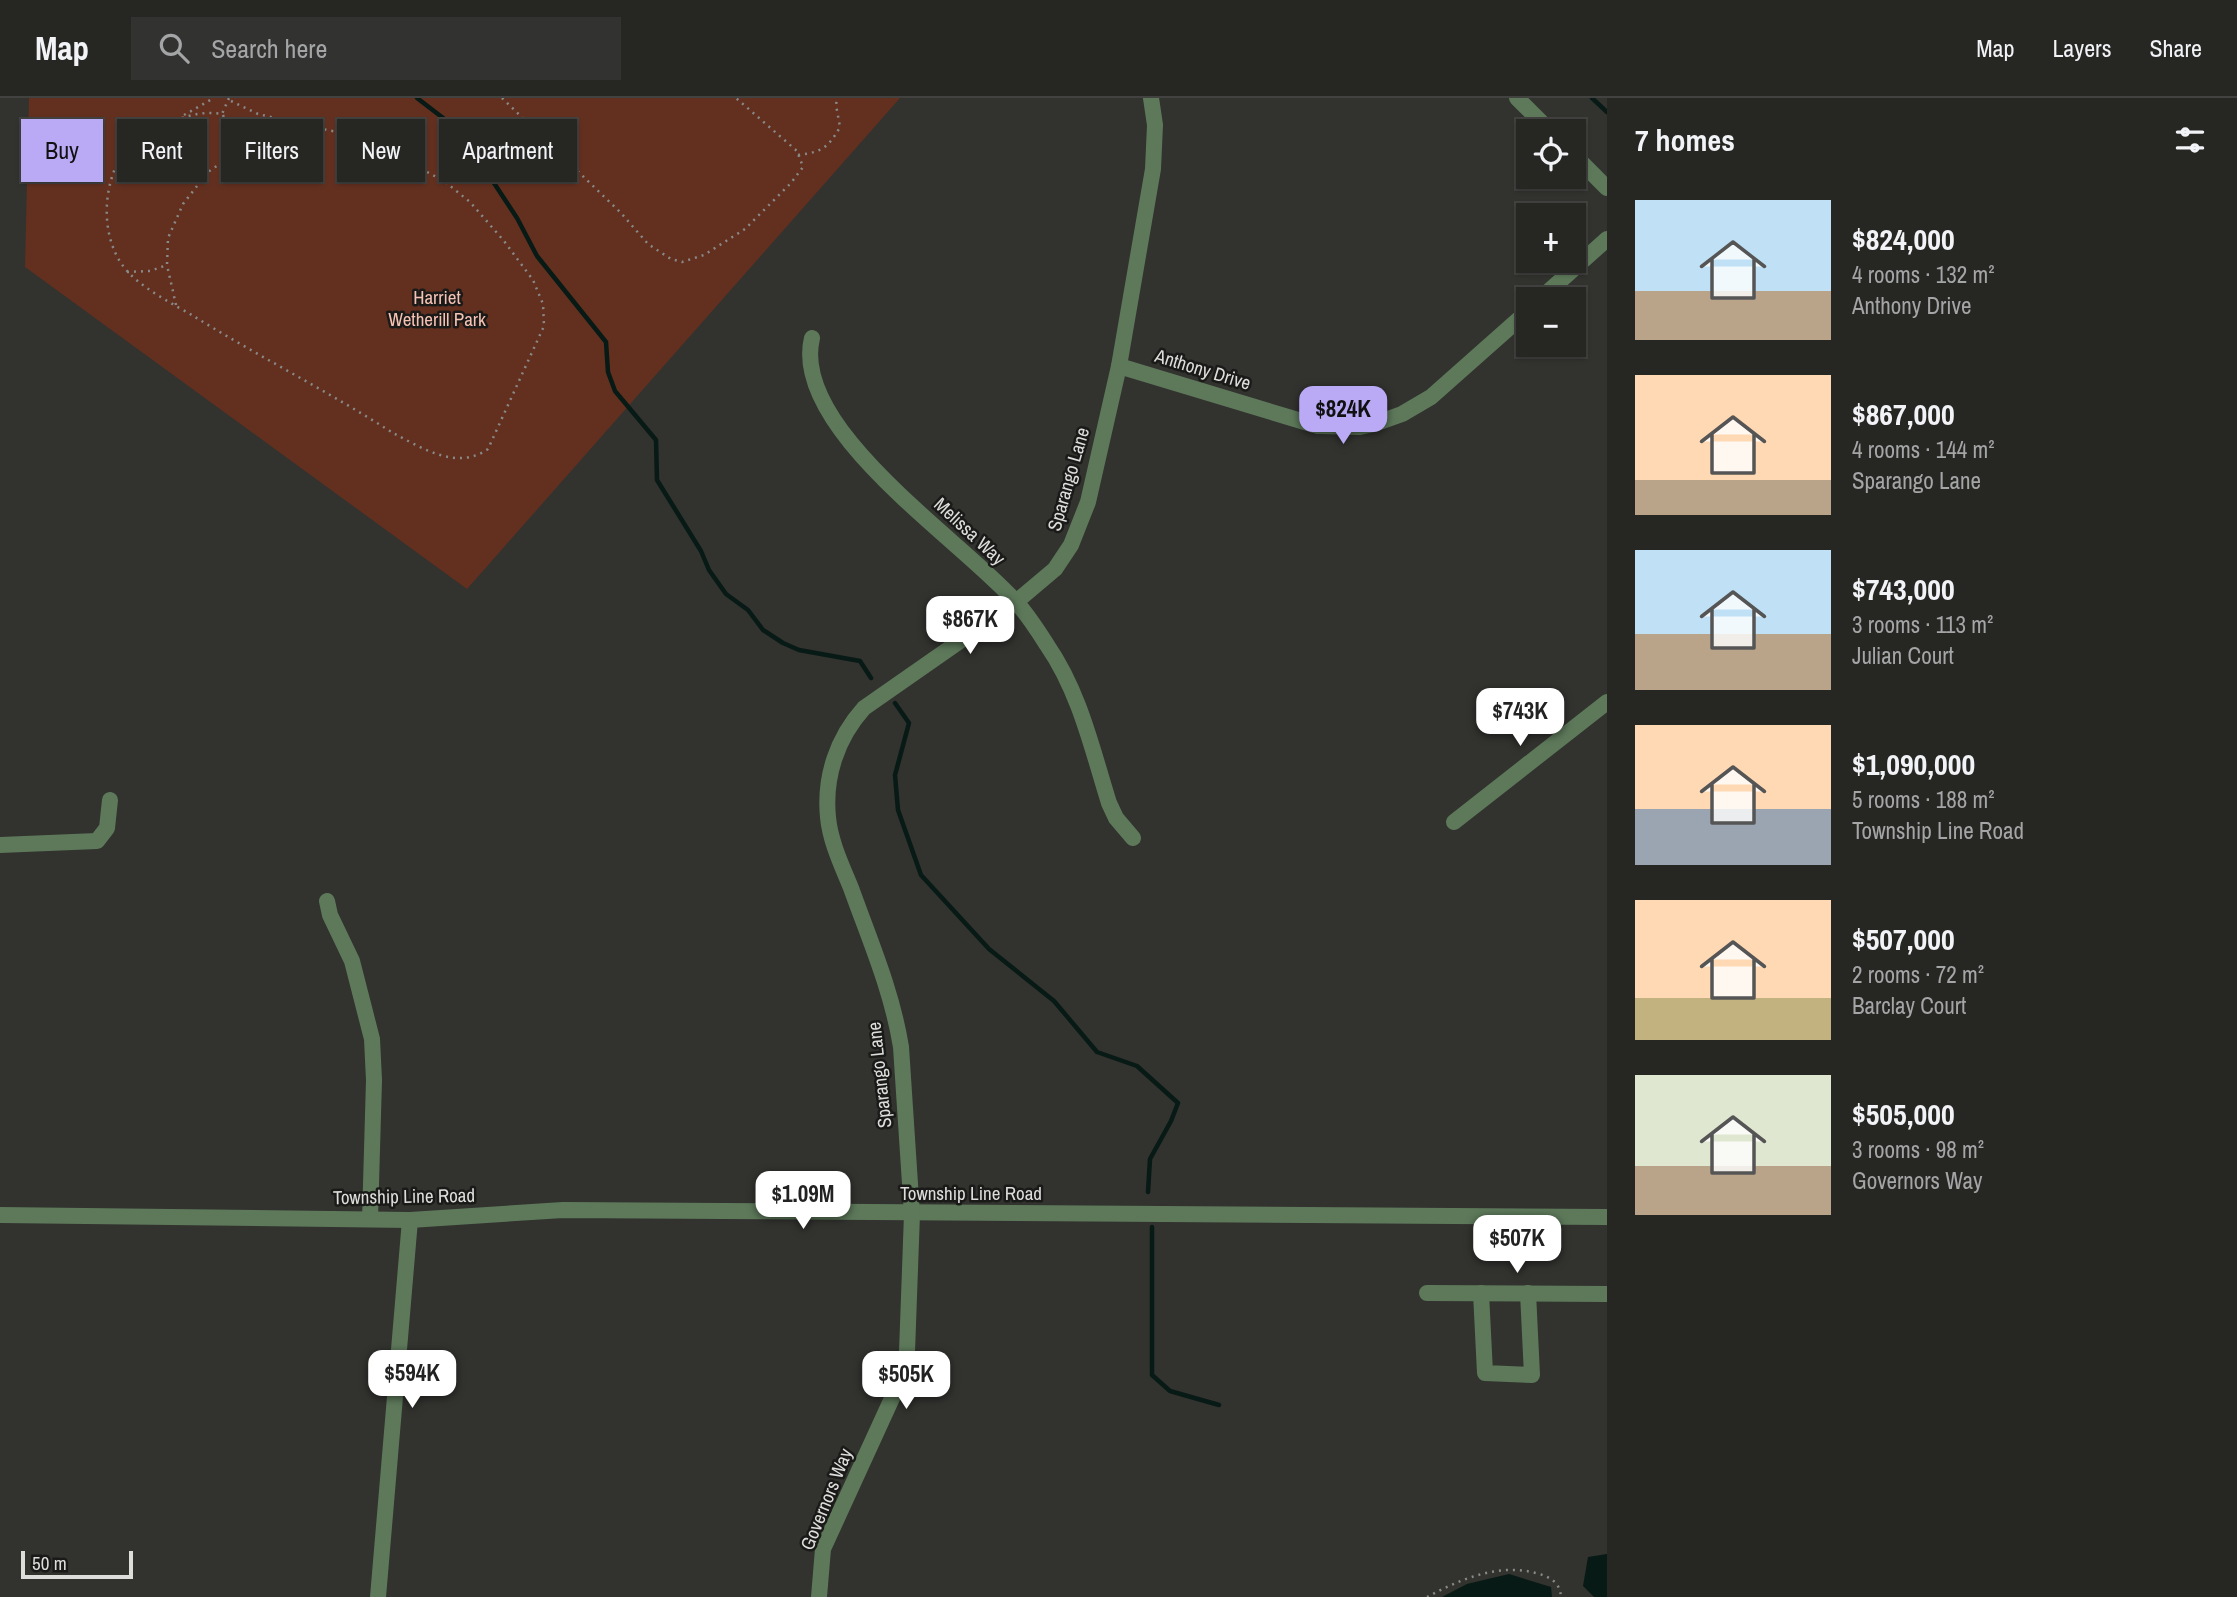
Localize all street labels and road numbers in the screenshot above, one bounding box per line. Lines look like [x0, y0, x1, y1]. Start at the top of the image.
street label: Anthony Drive [1151, 342, 1254, 396]
street label: Sparango Lane [1041, 424, 1095, 534]
street label: Melissa Way [929, 491, 1011, 571]
street label: Sparango Lane [861, 1021, 897, 1129]
street label: Township Line Road [900, 1180, 1042, 1206]
street label: Township Line Road [333, 1182, 475, 1210]
street label: Governors Way [794, 1444, 858, 1554]

